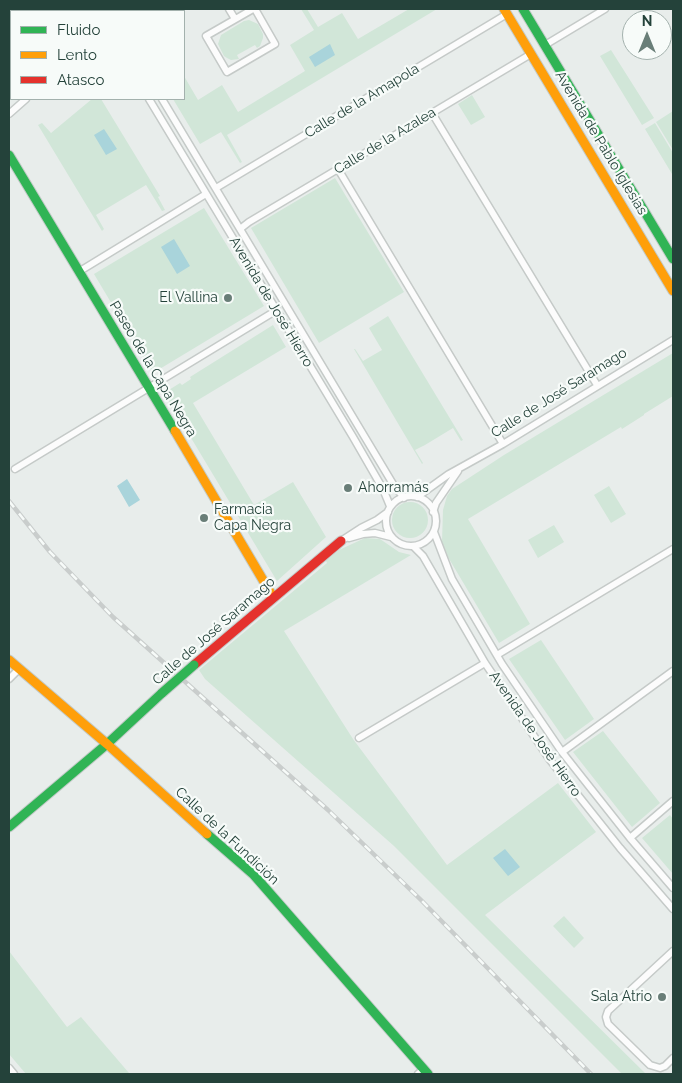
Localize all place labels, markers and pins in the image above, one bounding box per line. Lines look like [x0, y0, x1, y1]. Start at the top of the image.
place label: El Vallina [159, 290, 218, 306]
marker: El Vallina [222, 292, 234, 304]
place label: Ahorramás [358, 480, 429, 496]
marker: Ahorramás [342, 482, 354, 494]
place label: Farmacia Capa Negra [214, 502, 291, 534]
marker: Farmacia Capa Negra [198, 512, 210, 524]
place label: Sala Atrio [591, 989, 652, 1005]
marker: Sala Atrio [656, 991, 668, 1003]

